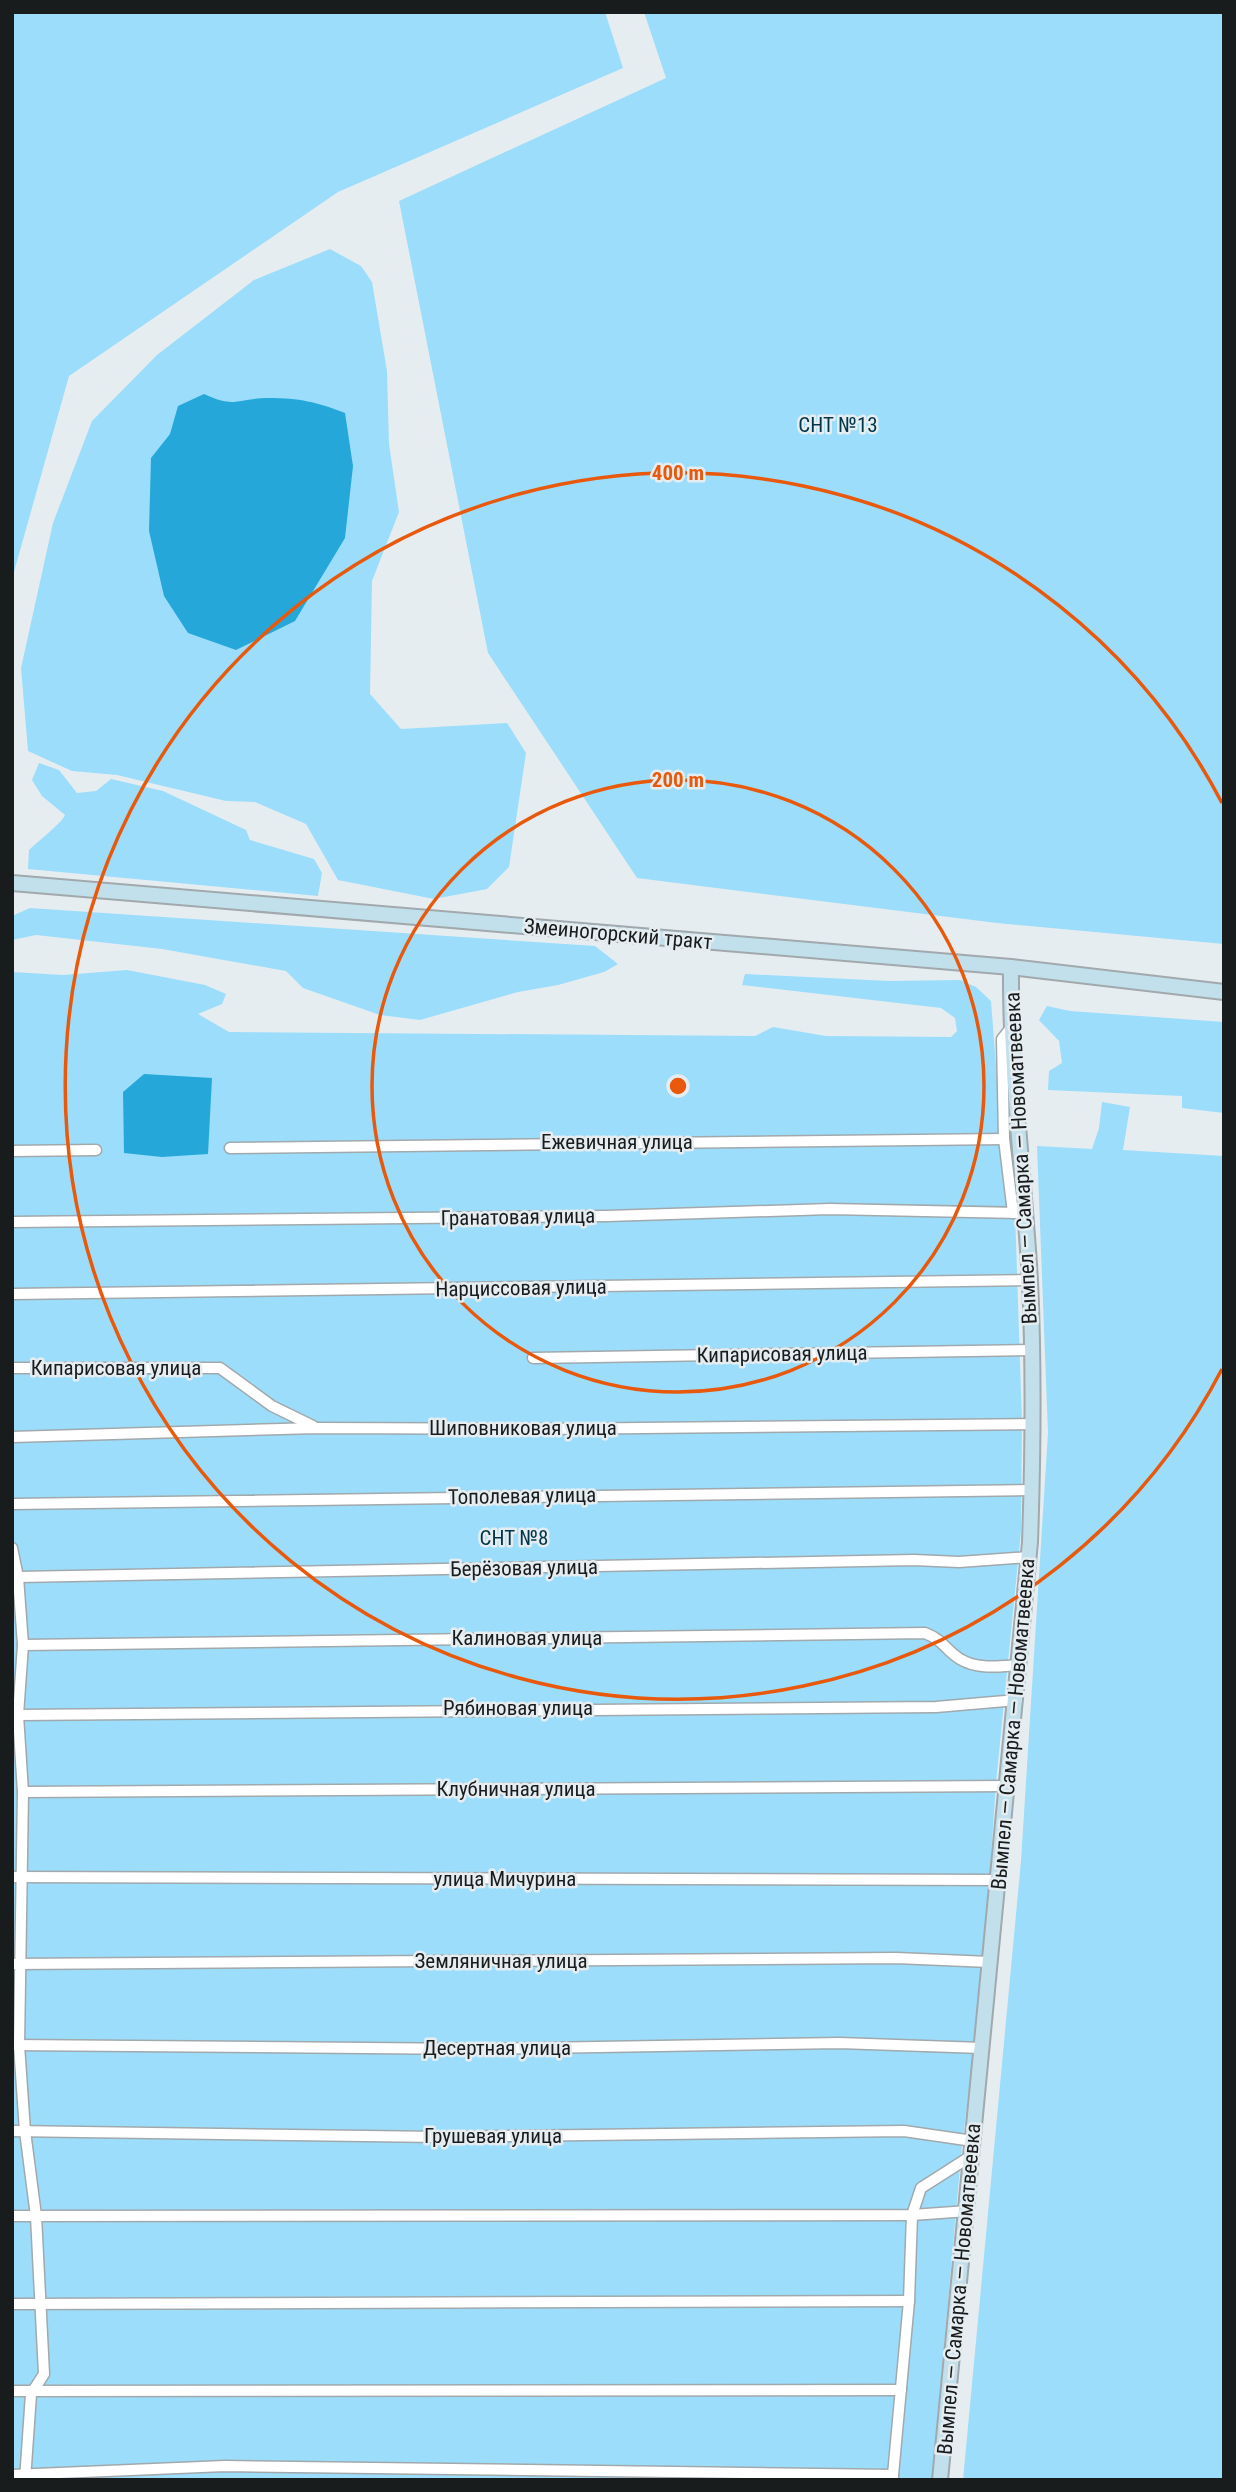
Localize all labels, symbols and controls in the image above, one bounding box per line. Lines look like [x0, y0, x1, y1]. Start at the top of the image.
park label: СНТ №13 [798, 413, 878, 437]
text: 400 m [652, 461, 704, 485]
text: 200 m [652, 768, 704, 792]
street label: Змеиногорский тракт [523, 914, 713, 954]
street label: Вымпел — Самарка — Новоматвеевка [1000, 991, 1042, 1325]
centre of rings [666, 1074, 690, 1098]
street label: Ежевичная улица [541, 1130, 693, 1154]
street label: Гранатовая улица [441, 1204, 595, 1230]
street label: Нарциссовая улица [435, 1275, 607, 1301]
street label: Кипарисовая улица [696, 1341, 868, 1367]
street label: Кипарисовая улица [31, 1356, 201, 1380]
street label: Шиповниковая улица [429, 1416, 617, 1440]
street label: Тополевая улица [448, 1483, 596, 1509]
park label: СНТ №8 [480, 1526, 548, 1550]
street label: Берёзовая улица [450, 1555, 598, 1581]
street label: Вымпел — Самарка — Новоматвеевка [987, 1557, 1039, 1891]
street label: Калиновая улица [452, 1626, 602, 1650]
street label: Рябиновая улица [443, 1696, 593, 1720]
street label: Клубничная улица [436, 1777, 596, 1801]
street label: улица Мичурина [434, 1867, 576, 1891]
street label: Земляничная улица [414, 1949, 588, 1973]
street label: Десертная улица [423, 2036, 571, 2060]
street label: Вымпел — Самарка — Новоматвеевка [933, 2122, 985, 2456]
street label: Грушевая улица [424, 2124, 562, 2148]

